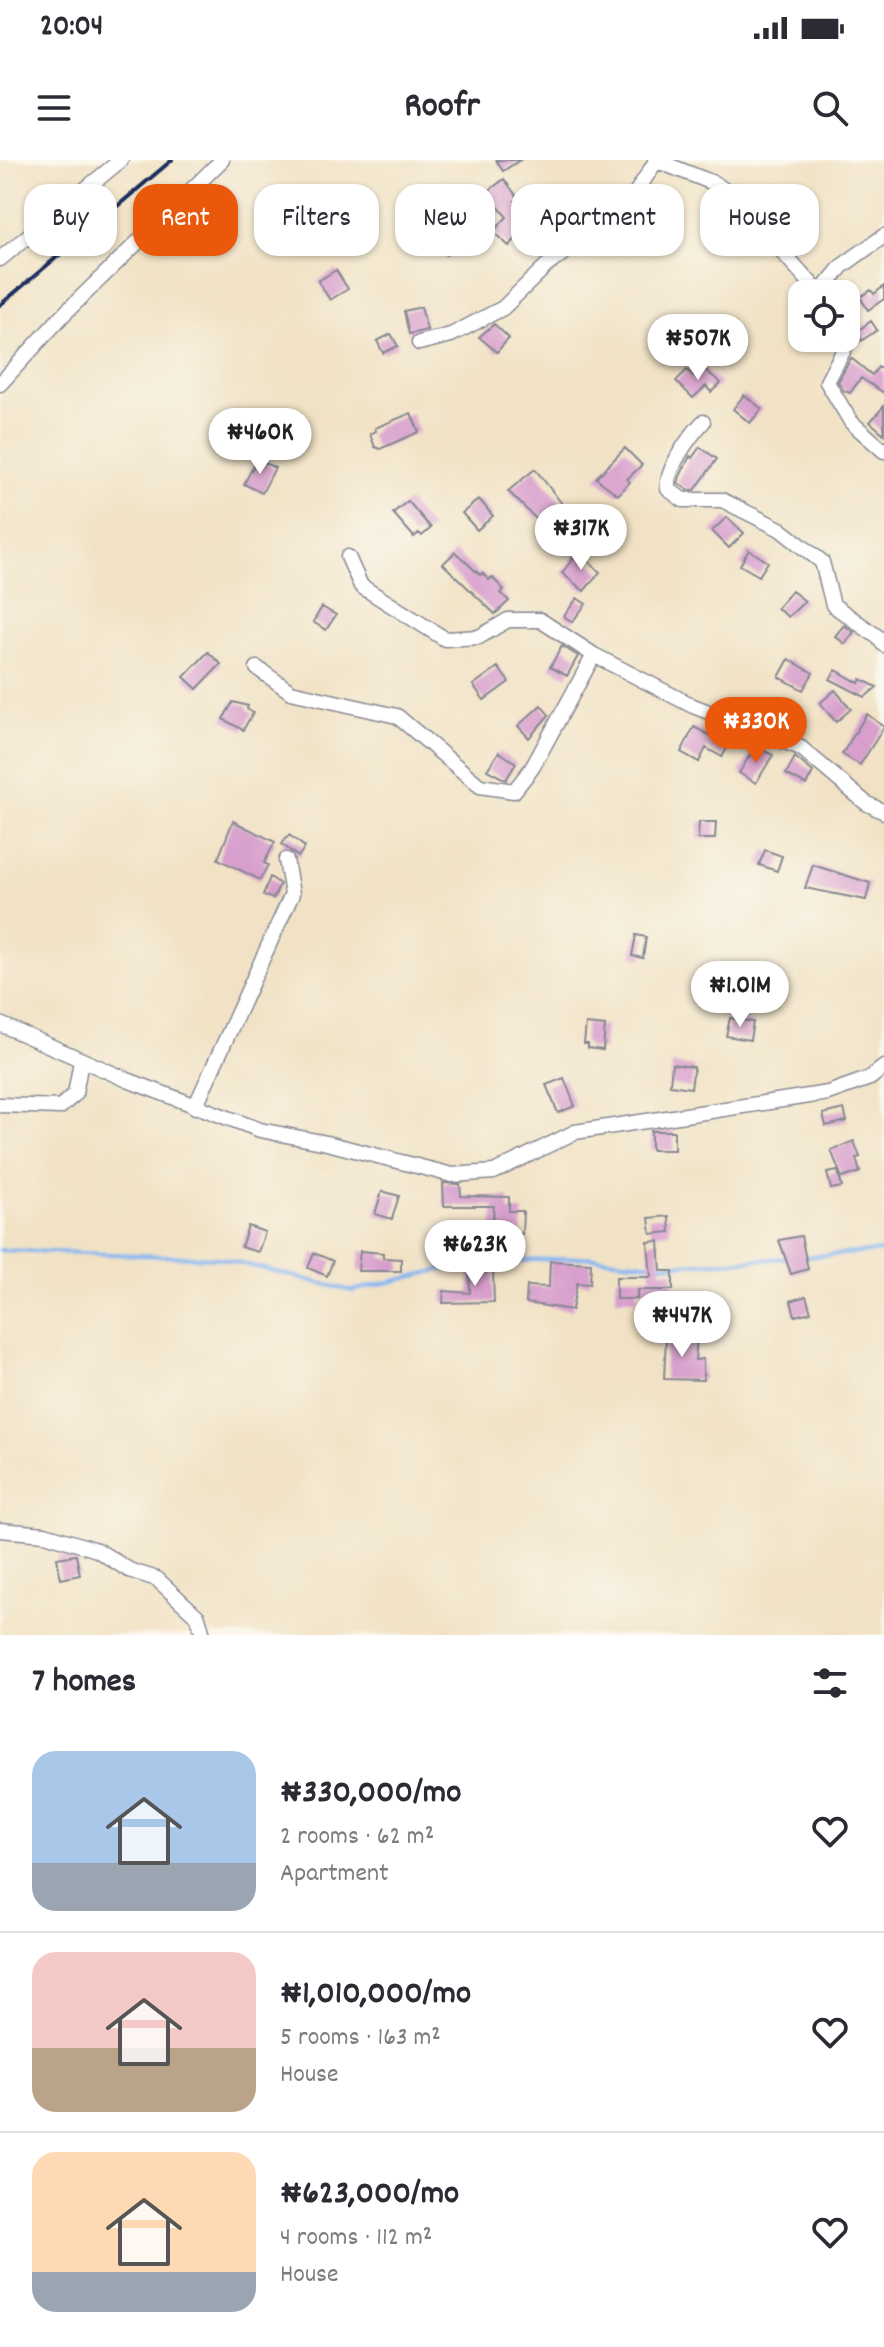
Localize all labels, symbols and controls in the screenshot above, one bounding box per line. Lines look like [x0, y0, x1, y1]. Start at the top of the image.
text: 20:04 [40, 7, 103, 50]
text: Roofr [404, 82, 480, 134]
icon: menu [32, 86, 76, 130]
icon: search [808, 86, 852, 130]
chip: Buy [24, 184, 117, 256]
chip: Rent [133, 184, 238, 256]
chip: Filters [254, 184, 379, 256]
chip: New [395, 184, 495, 256]
chip: Apartment [511, 184, 684, 256]
chip: House [700, 184, 819, 256]
map controls [788, 280, 860, 352]
button: locate [788, 280, 860, 352]
pin: ₦507K [642, 314, 754, 382]
text: ₦507K [665, 321, 731, 358]
pin: ₦460K [204, 408, 316, 476]
text: ₦460K [227, 415, 293, 452]
pin: ₦317K [525, 504, 637, 572]
text: ₦317K [553, 511, 609, 548]
pin: ₦330K [700, 697, 812, 765]
text: ₦330K [723, 704, 789, 741]
pin: ₦1.01M [675, 961, 805, 1029]
text: ₦1.01M [709, 968, 771, 1005]
pin: ₦623K [419, 1220, 531, 1288]
text: ₦623K [443, 1227, 507, 1264]
pin: ₦447K [626, 1291, 738, 1359]
text: ₦447K [652, 1298, 712, 1335]
text: 7 homes [32, 1659, 136, 1708]
icon: filters [808, 1661, 852, 1705]
text: ₦330,000/mo [280, 1770, 461, 1819]
icon: home [96, 1783, 192, 1879]
icon: heart [808, 1809, 852, 1853]
text: 2 rooms · 62 m² [280, 1819, 434, 1856]
text: Apartment [280, 1856, 389, 1893]
text: ₦1,010,000/mo [280, 1971, 471, 2020]
icon: home [96, 1984, 192, 2080]
icon: heart [808, 2010, 852, 2054]
text: 5 rooms · 163 m² [280, 2020, 441, 2057]
text: House [280, 2057, 338, 2094]
text: ₦623,000/mo [280, 2171, 459, 2220]
icon: home [96, 2184, 192, 2280]
icon: heart [808, 2210, 852, 2254]
text: 4 rooms · 112 m² [280, 2220, 432, 2257]
text: House [280, 2257, 338, 2294]

